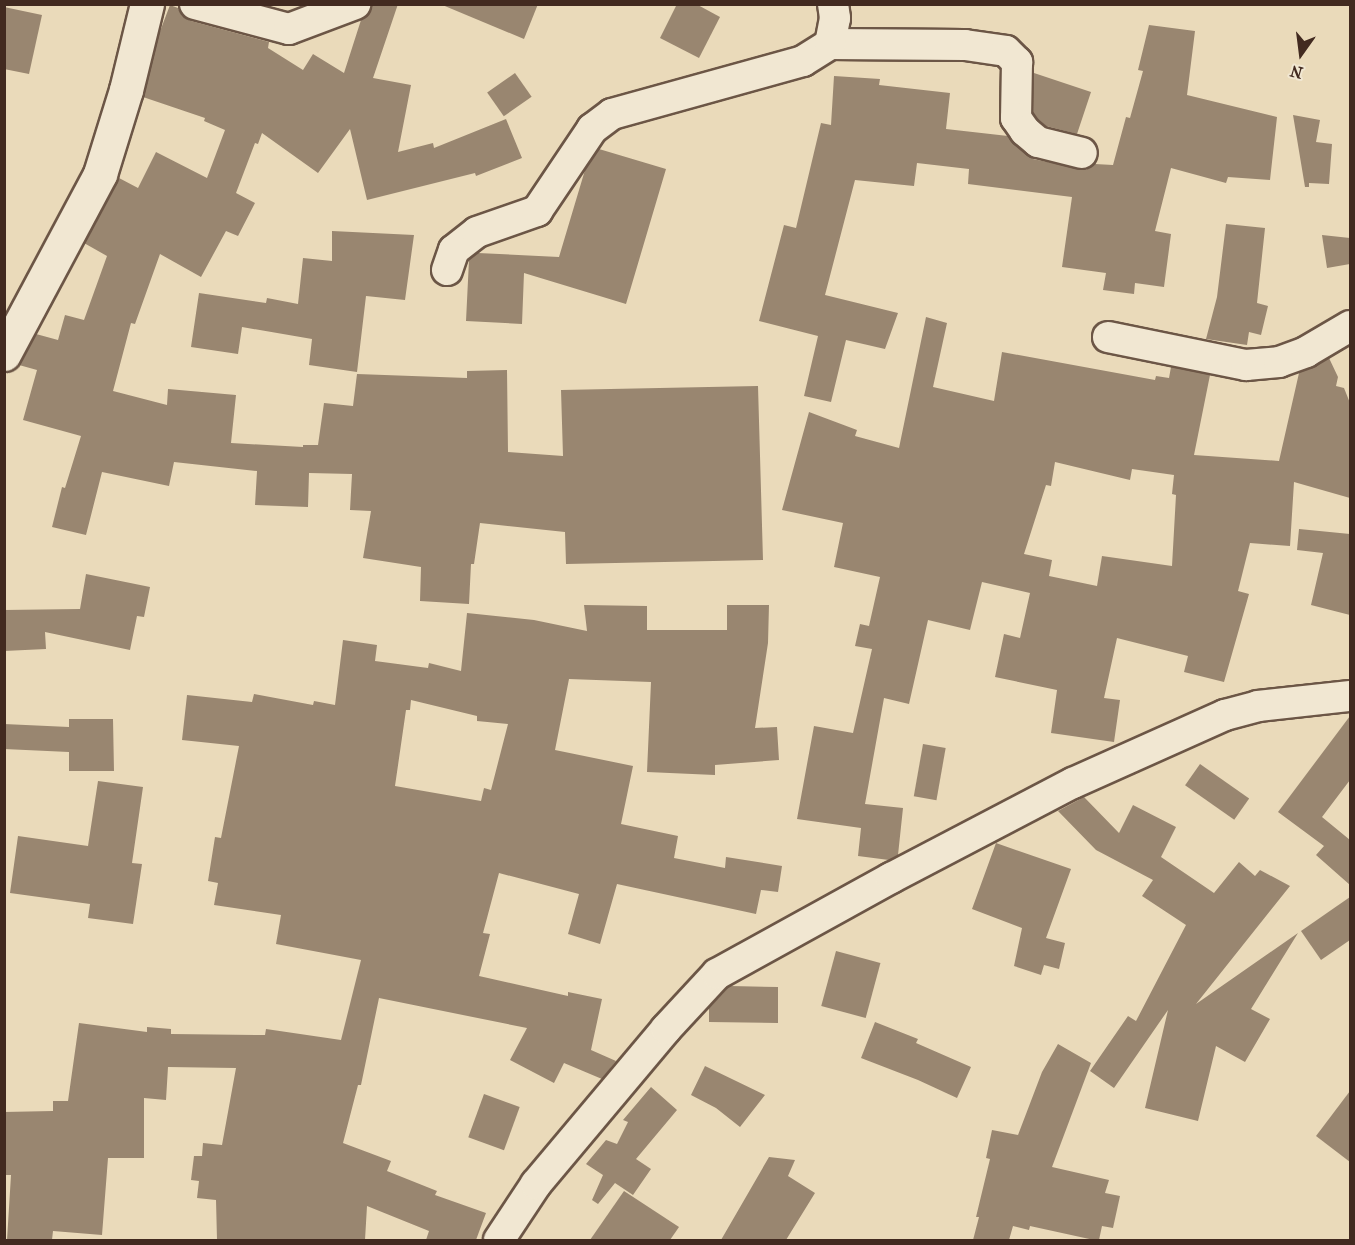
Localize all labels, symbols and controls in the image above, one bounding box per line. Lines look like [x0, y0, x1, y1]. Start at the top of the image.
north arrow [1271, 24, 1331, 84]
text: N [1288, 61, 1305, 83]

